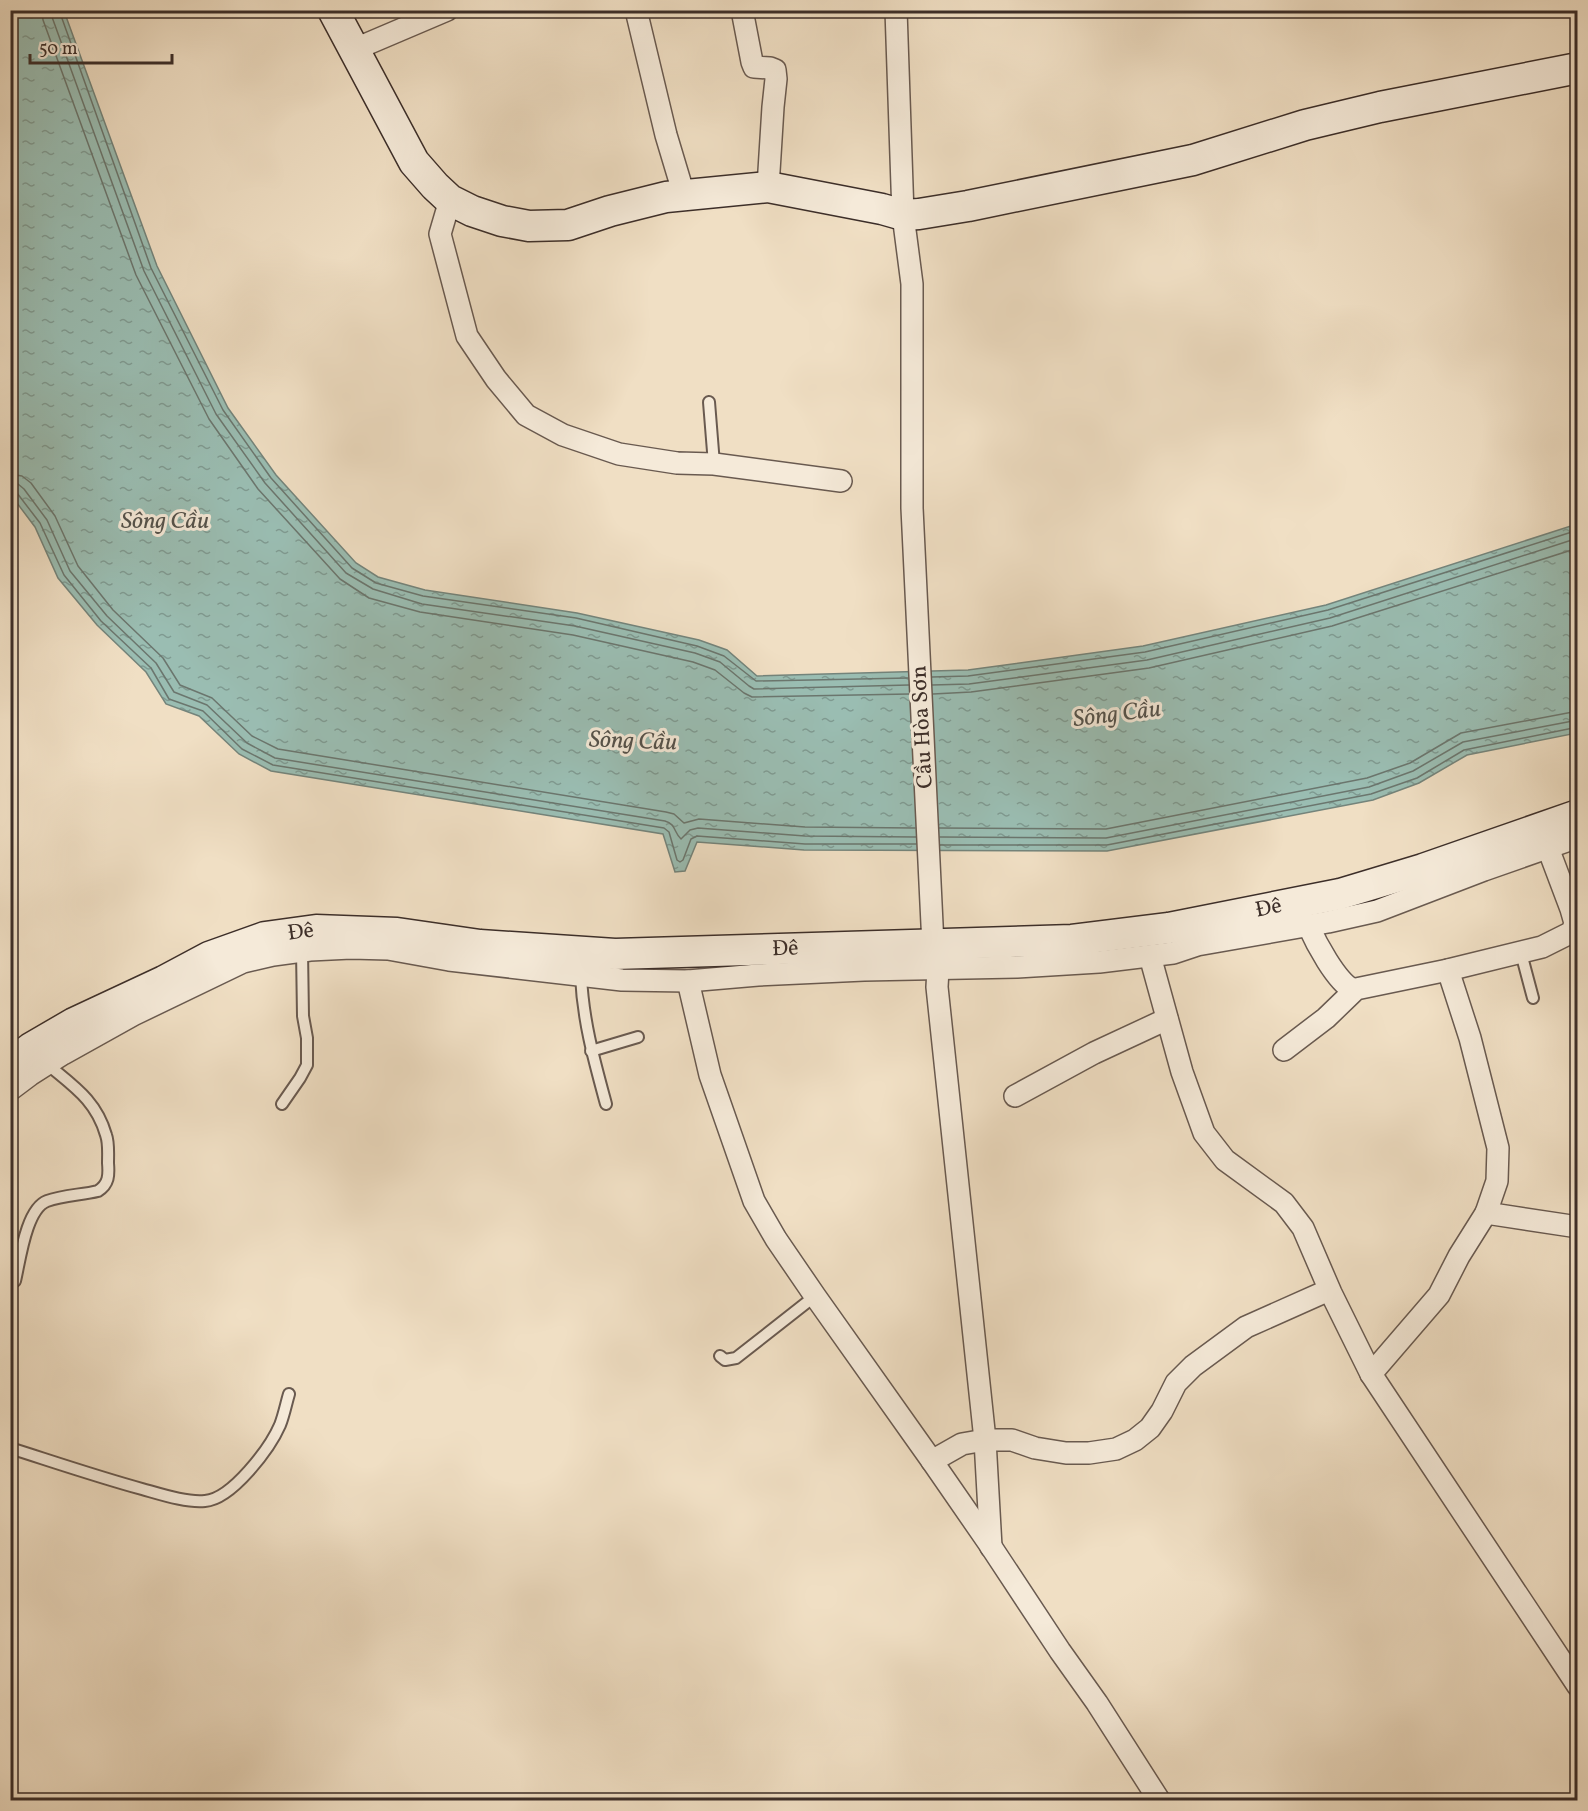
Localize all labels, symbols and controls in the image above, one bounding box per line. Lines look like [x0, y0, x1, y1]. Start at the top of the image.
scale bar [30, 27, 172, 65]
text: 50 m [39, 37, 78, 62]
water label: Sông Cầu [121, 505, 209, 539]
street label: Cầu Hòa Sơn [904, 665, 942, 789]
water label: Sông Cầu [1071, 693, 1163, 737]
water label: Sông Cầu [588, 723, 678, 761]
street label: Đê [1252, 890, 1284, 926]
street label: Đê [286, 915, 316, 949]
street label: Đê [772, 933, 799, 965]

